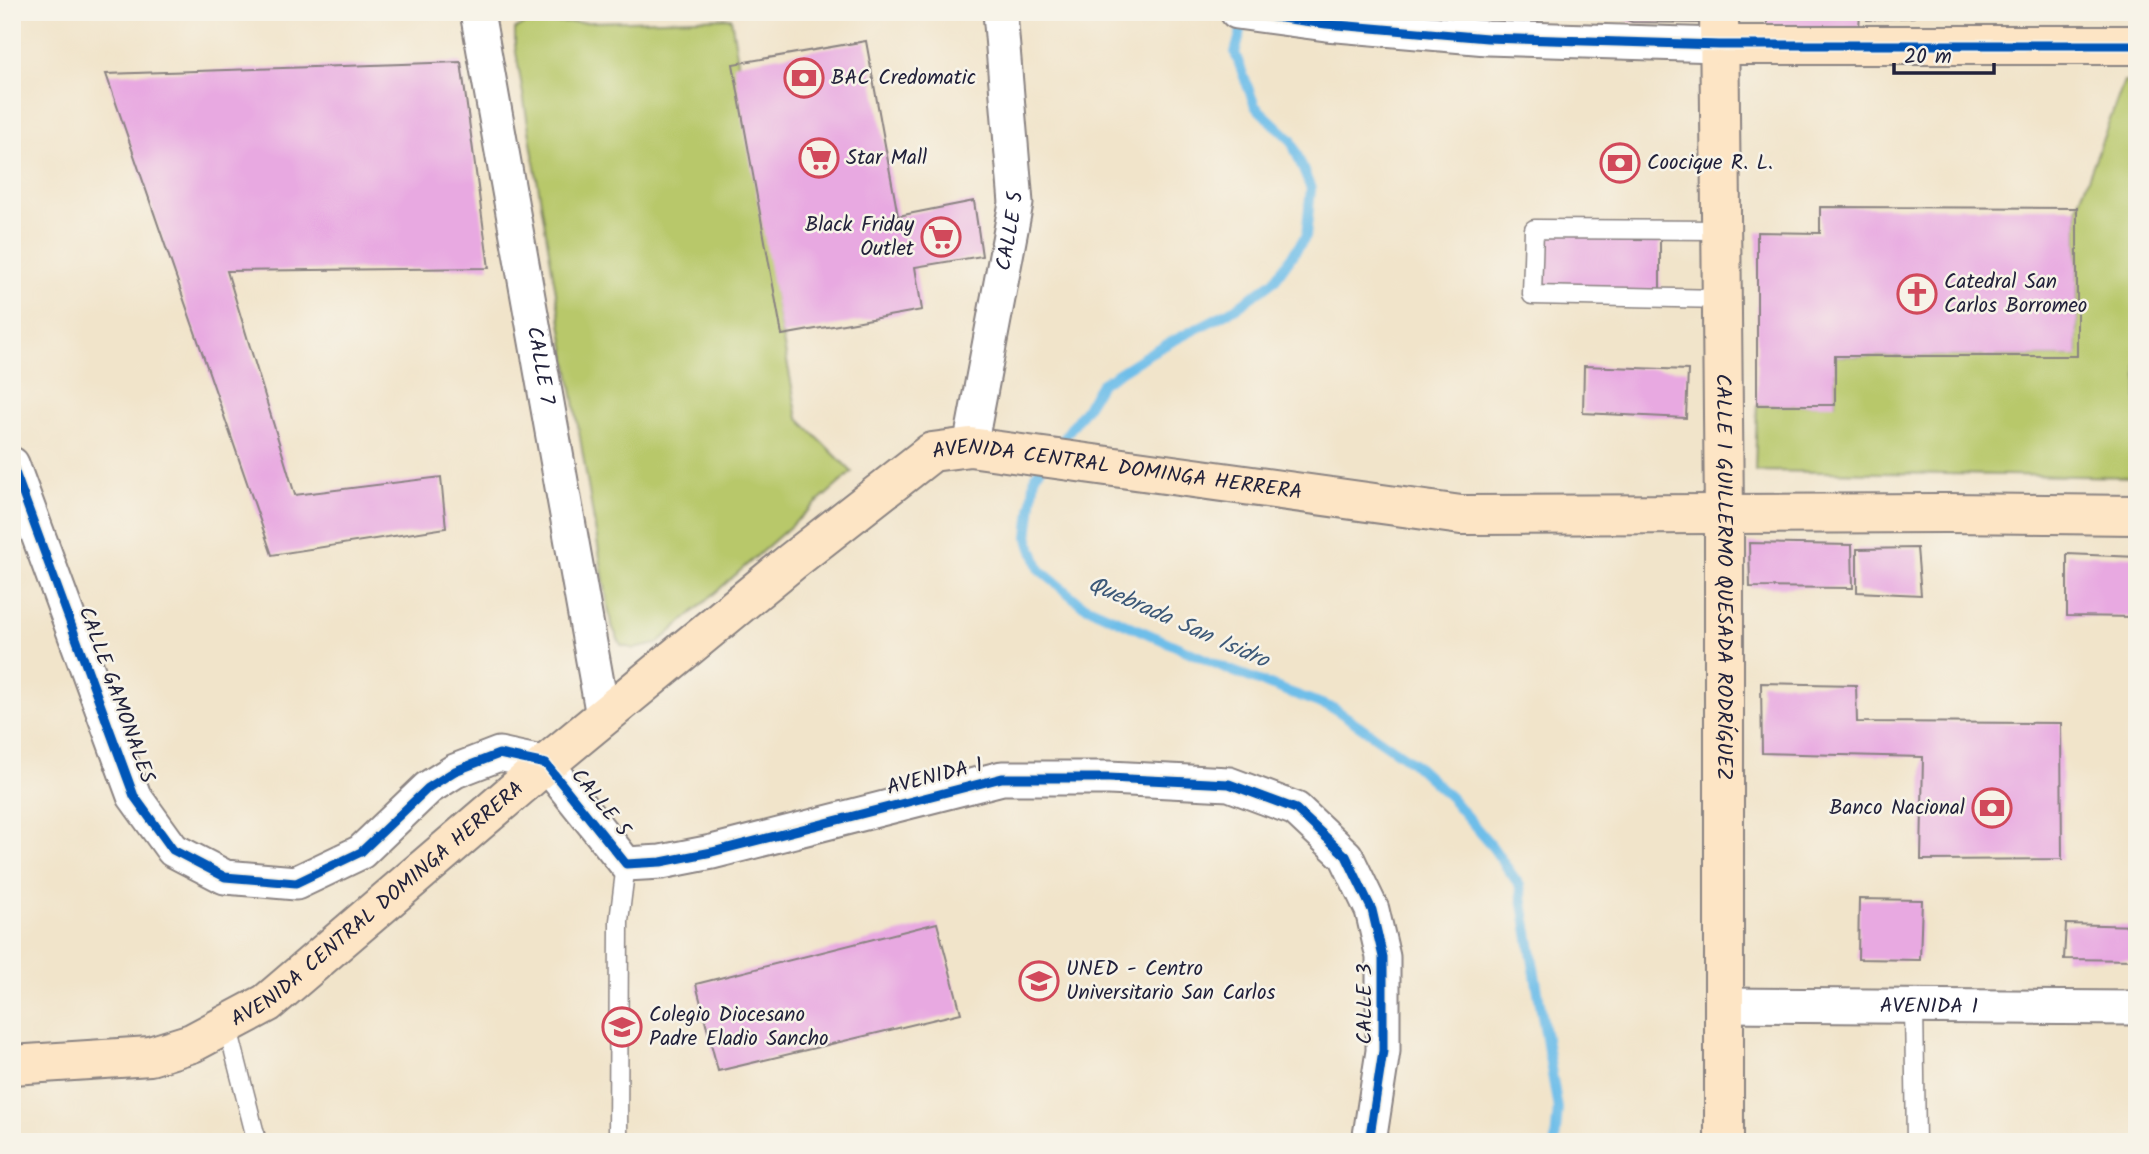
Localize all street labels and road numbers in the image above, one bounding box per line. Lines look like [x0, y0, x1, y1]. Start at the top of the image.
street label: CALLE 5 [987, 188, 1032, 273]
street label: CALLE 7 [517, 324, 564, 408]
street label: CALLE 1 GUILLERMO QUESADA RODRÍGUEZ [1706, 374, 1741, 780]
street label: AVENIDA CENTRAL DOMINGA HERRERA [930, 430, 1304, 509]
street label: CALLE GAMONALES [69, 602, 163, 788]
street label: AVENIDA 1 [883, 749, 987, 805]
street label: CALLE 5 [562, 761, 639, 846]
street label: AVENIDA CENTRAL DOMINGA HERRERA [225, 773, 532, 1036]
street label: CALLE 3 [1349, 964, 1382, 1044]
street label: AVENIDA 1 [1880, 990, 1978, 1023]

